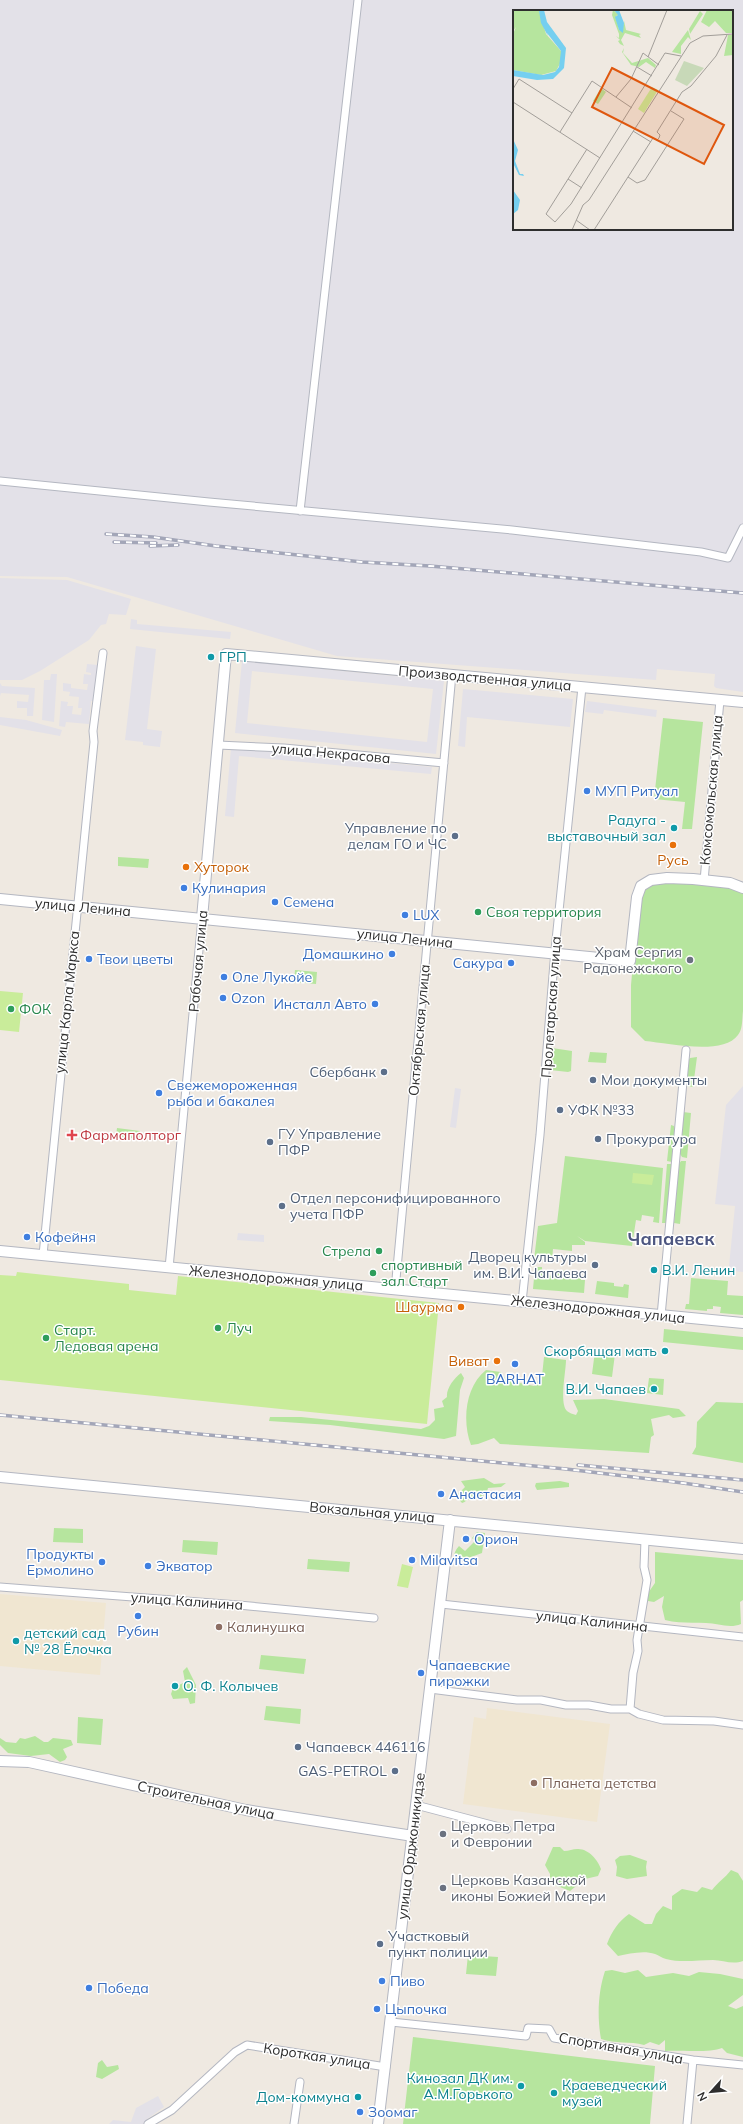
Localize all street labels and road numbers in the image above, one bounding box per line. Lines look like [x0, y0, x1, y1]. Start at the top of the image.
street label: Производственная улица [398, 661, 572, 695]
street label: Комсомольская улица [695, 714, 727, 866]
street label: улица Некрасова [271, 739, 391, 767]
street label: улица Ленина [34, 894, 132, 920]
street label: Рабочая улица [185, 909, 211, 1013]
street label: улица Ленина [356, 924, 454, 952]
street label: улица Карла Маркса [51, 930, 83, 1074]
street label: Пролетарская улица [537, 936, 565, 1078]
street label: Октябрьская улица [404, 963, 434, 1097]
street label: Железнодорожная улица [188, 1261, 364, 1295]
street label: Железнодорожная улица [510, 1291, 686, 1327]
street label: Вокзальная улица [309, 1498, 435, 1526]
street label: улица Калинина [130, 1588, 244, 1614]
street label: улица Калинина [535, 1606, 649, 1636]
street label: улица Орджоникидзе [393, 1771, 429, 1920]
street label: Строительная улица [136, 1777, 276, 1823]
street label: Спортивная улица [557, 2028, 685, 2068]
street label: Короткая улица [262, 2039, 372, 2073]

